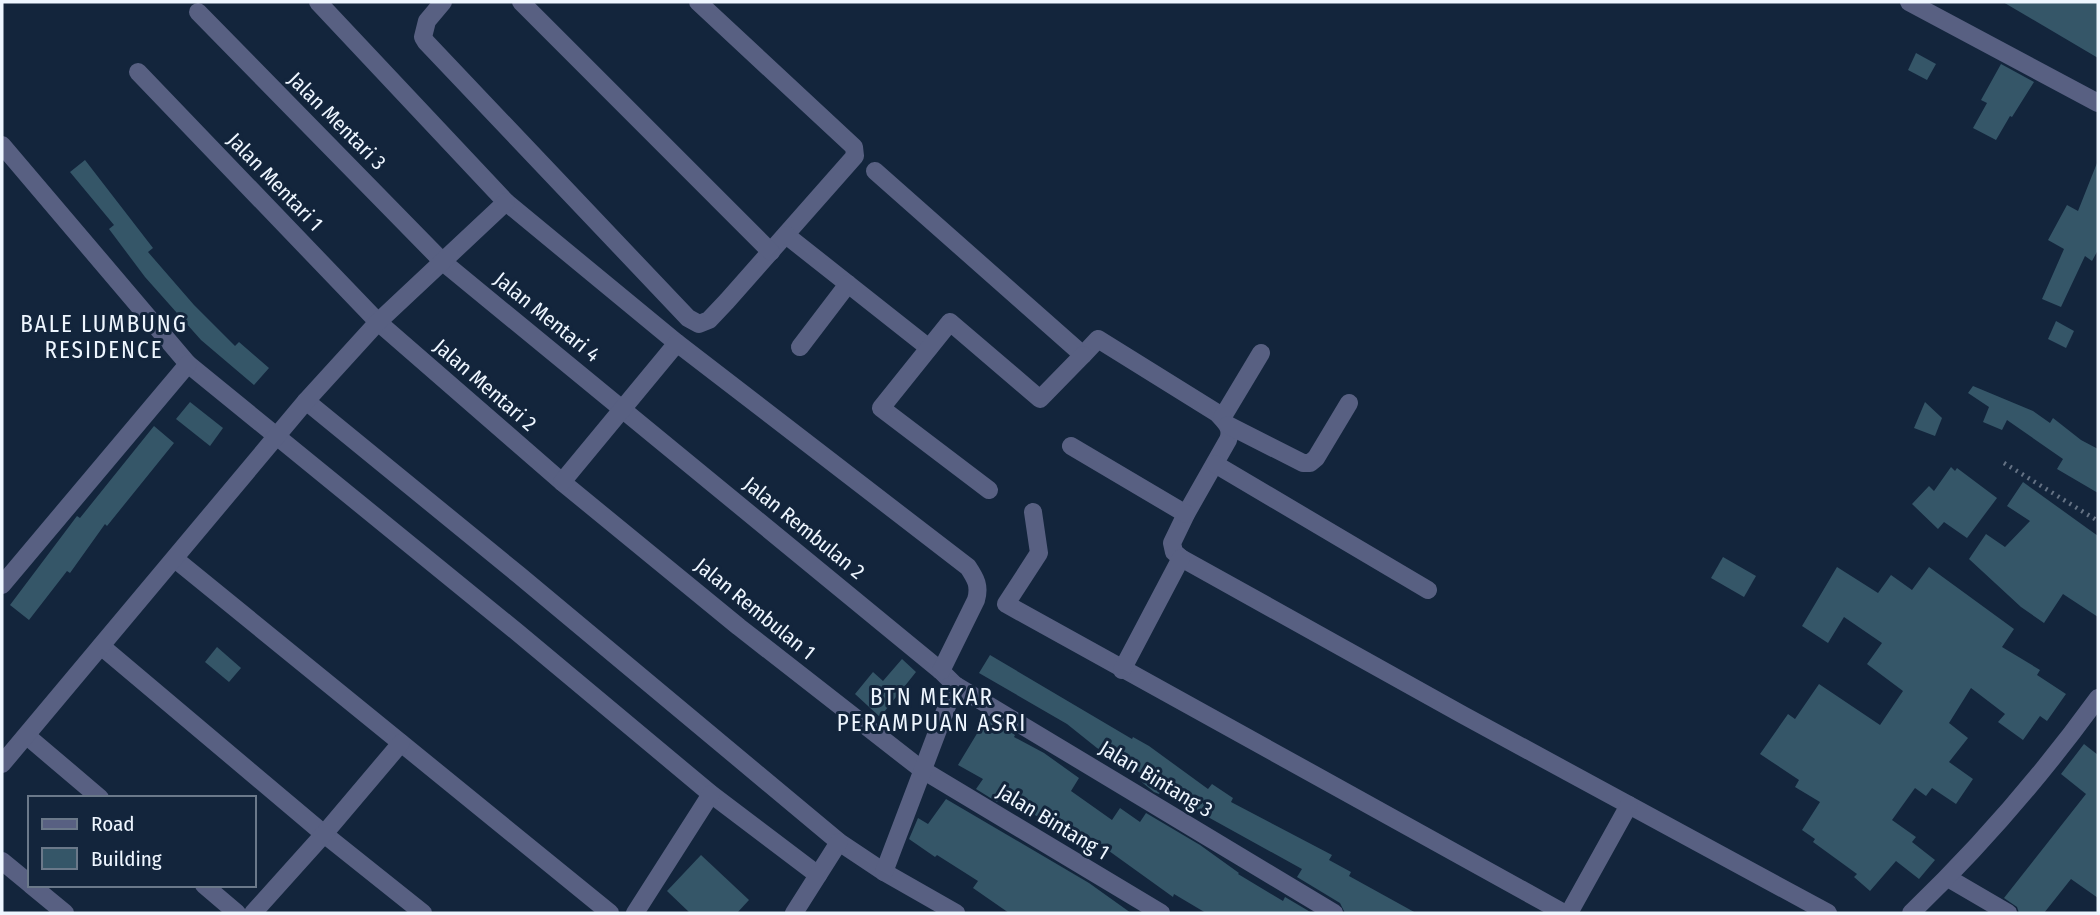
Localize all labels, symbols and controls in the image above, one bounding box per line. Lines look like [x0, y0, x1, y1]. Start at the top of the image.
street label: Jalan Mentari 3 [283, 67, 391, 175]
street label: Jalan Mentari 1 [222, 127, 328, 237]
street label: Jalan Mentari 4 [489, 266, 605, 368]
district label: BALE LUMBUNG RESIDENCE [20, 310, 188, 364]
street label: Jalan Mentari 2 [428, 333, 542, 437]
street label: Jalan Rembulan 2 [738, 471, 870, 585]
street label: Jalan Rembulan 1 [690, 553, 820, 665]
district label: BTN MEKAR PERAMPUAN ASRI [837, 683, 1027, 737]
street label: Jalan Bintang 3 [1095, 735, 1217, 823]
street label: Jalan Bintang 1 [992, 778, 1114, 866]
legend [28, 796, 256, 887]
text: Road [91, 811, 135, 837]
text: Building [91, 846, 162, 872]

